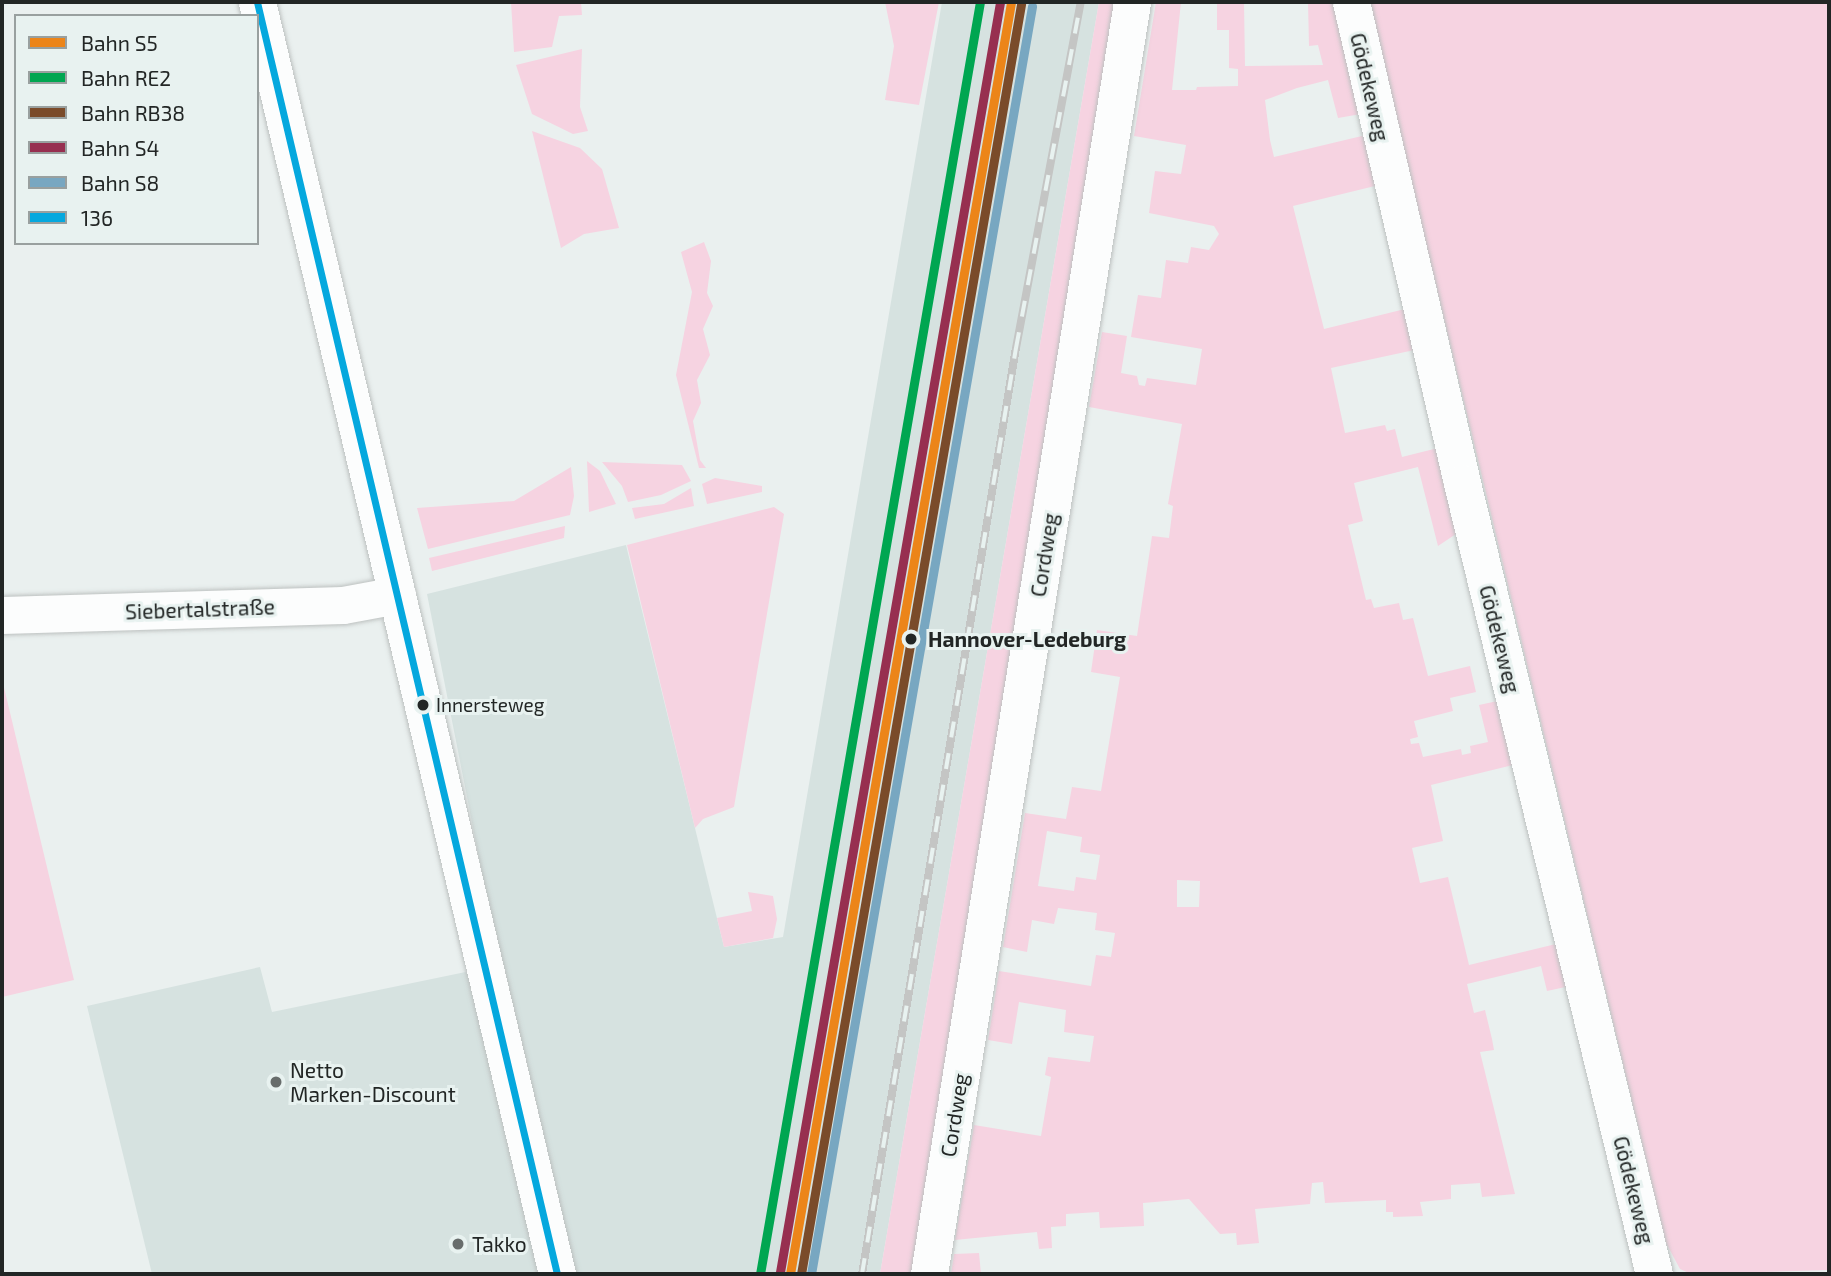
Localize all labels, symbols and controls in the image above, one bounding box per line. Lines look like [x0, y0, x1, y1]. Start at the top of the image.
legend [14, 14, 259, 245]
text: Bahn S5 [81, 30, 158, 55]
street label: Gödekeweg [1345, 30, 1395, 144]
text: Bahn RE2 [81, 65, 171, 90]
text: Bahn RB38 [81, 100, 185, 125]
text: Bahn S4 [81, 135, 159, 160]
text: Bahn S8 [81, 170, 159, 195]
text: 136 [81, 205, 113, 230]
street label: Cordweg [1025, 511, 1063, 599]
street label: Gödekeweg [1474, 582, 1526, 696]
street label: Siebertalstraße [125, 594, 275, 624]
place label: Hannover-Ledeburg [928, 626, 1126, 652]
marker: Hannover-Ledeburg [900, 628, 922, 650]
place label: Innersteweg [436, 694, 544, 716]
marker: Innersteweg [416, 698, 430, 712]
place label: Netto Marken-Discount [290, 1057, 456, 1107]
street label: Cordweg [935, 1071, 973, 1159]
marker: Netto Marken-Discount [268, 1074, 284, 1090]
street label: Gödekeweg [1608, 1133, 1660, 1247]
place label: Takko [472, 1231, 527, 1257]
marker: Takko [450, 1236, 466, 1252]

